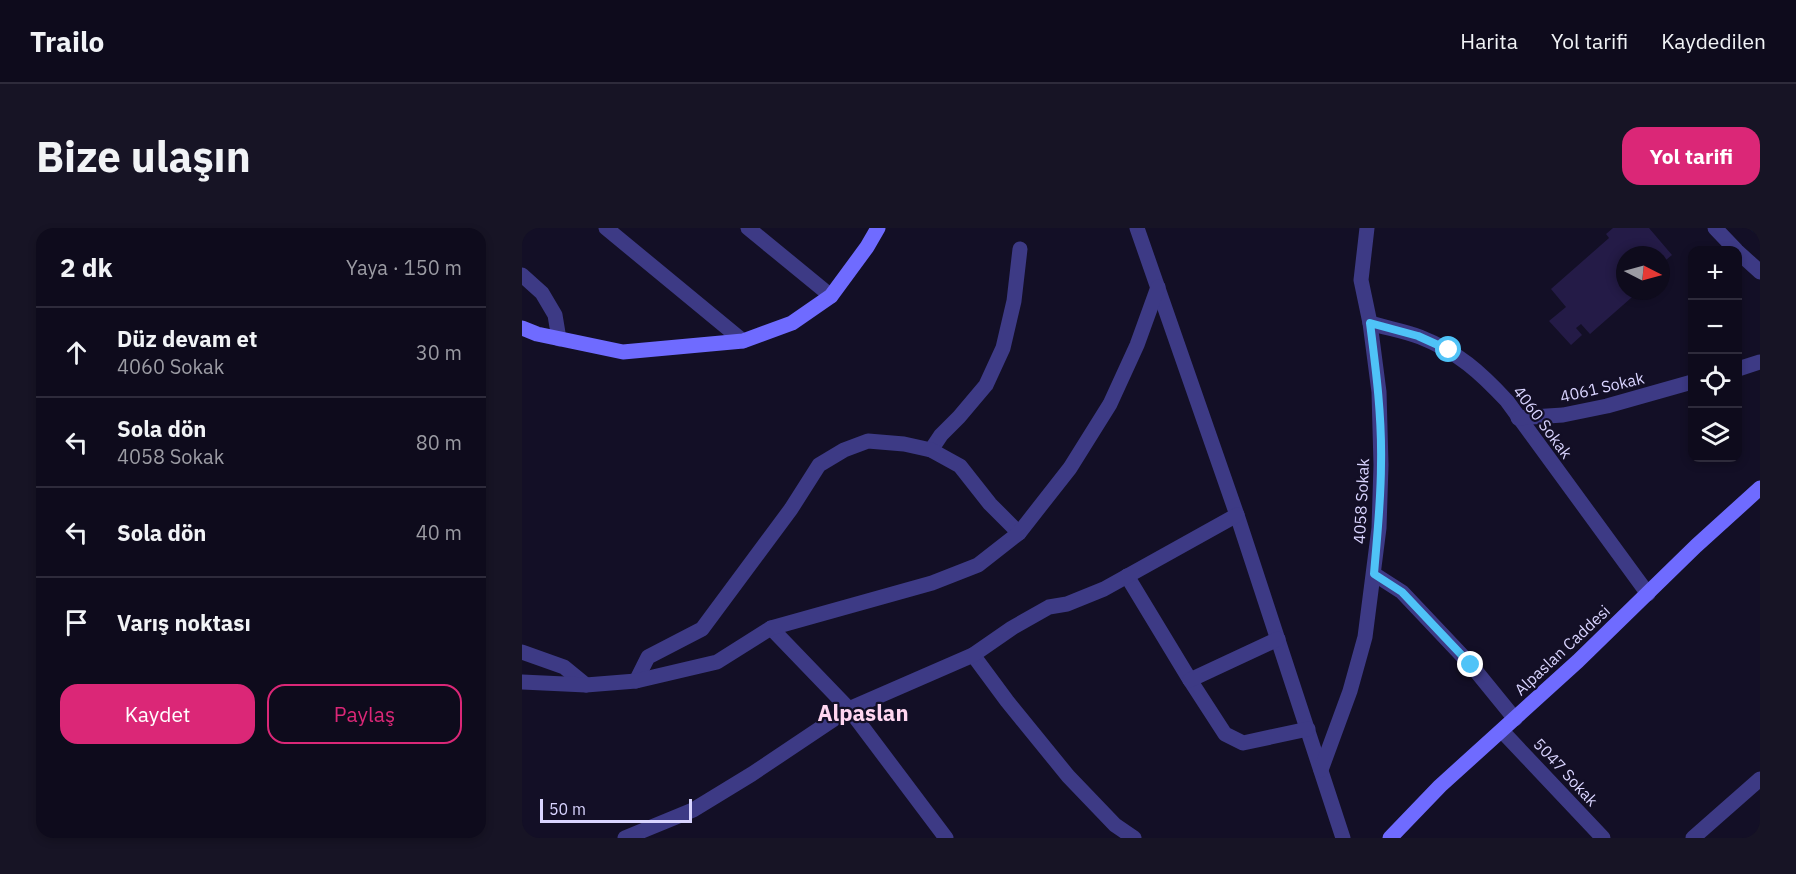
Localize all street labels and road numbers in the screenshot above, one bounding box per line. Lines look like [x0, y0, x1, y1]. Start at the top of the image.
street label: 4061 Sokak [1558, 367, 1647, 406]
street label: 4060 Sokak [1509, 382, 1577, 463]
street label: 4058 Sokak [1349, 457, 1373, 544]
street label: Alpaslan Caddesi [1510, 601, 1614, 699]
street label: 5047 Sokak [1529, 734, 1603, 811]

